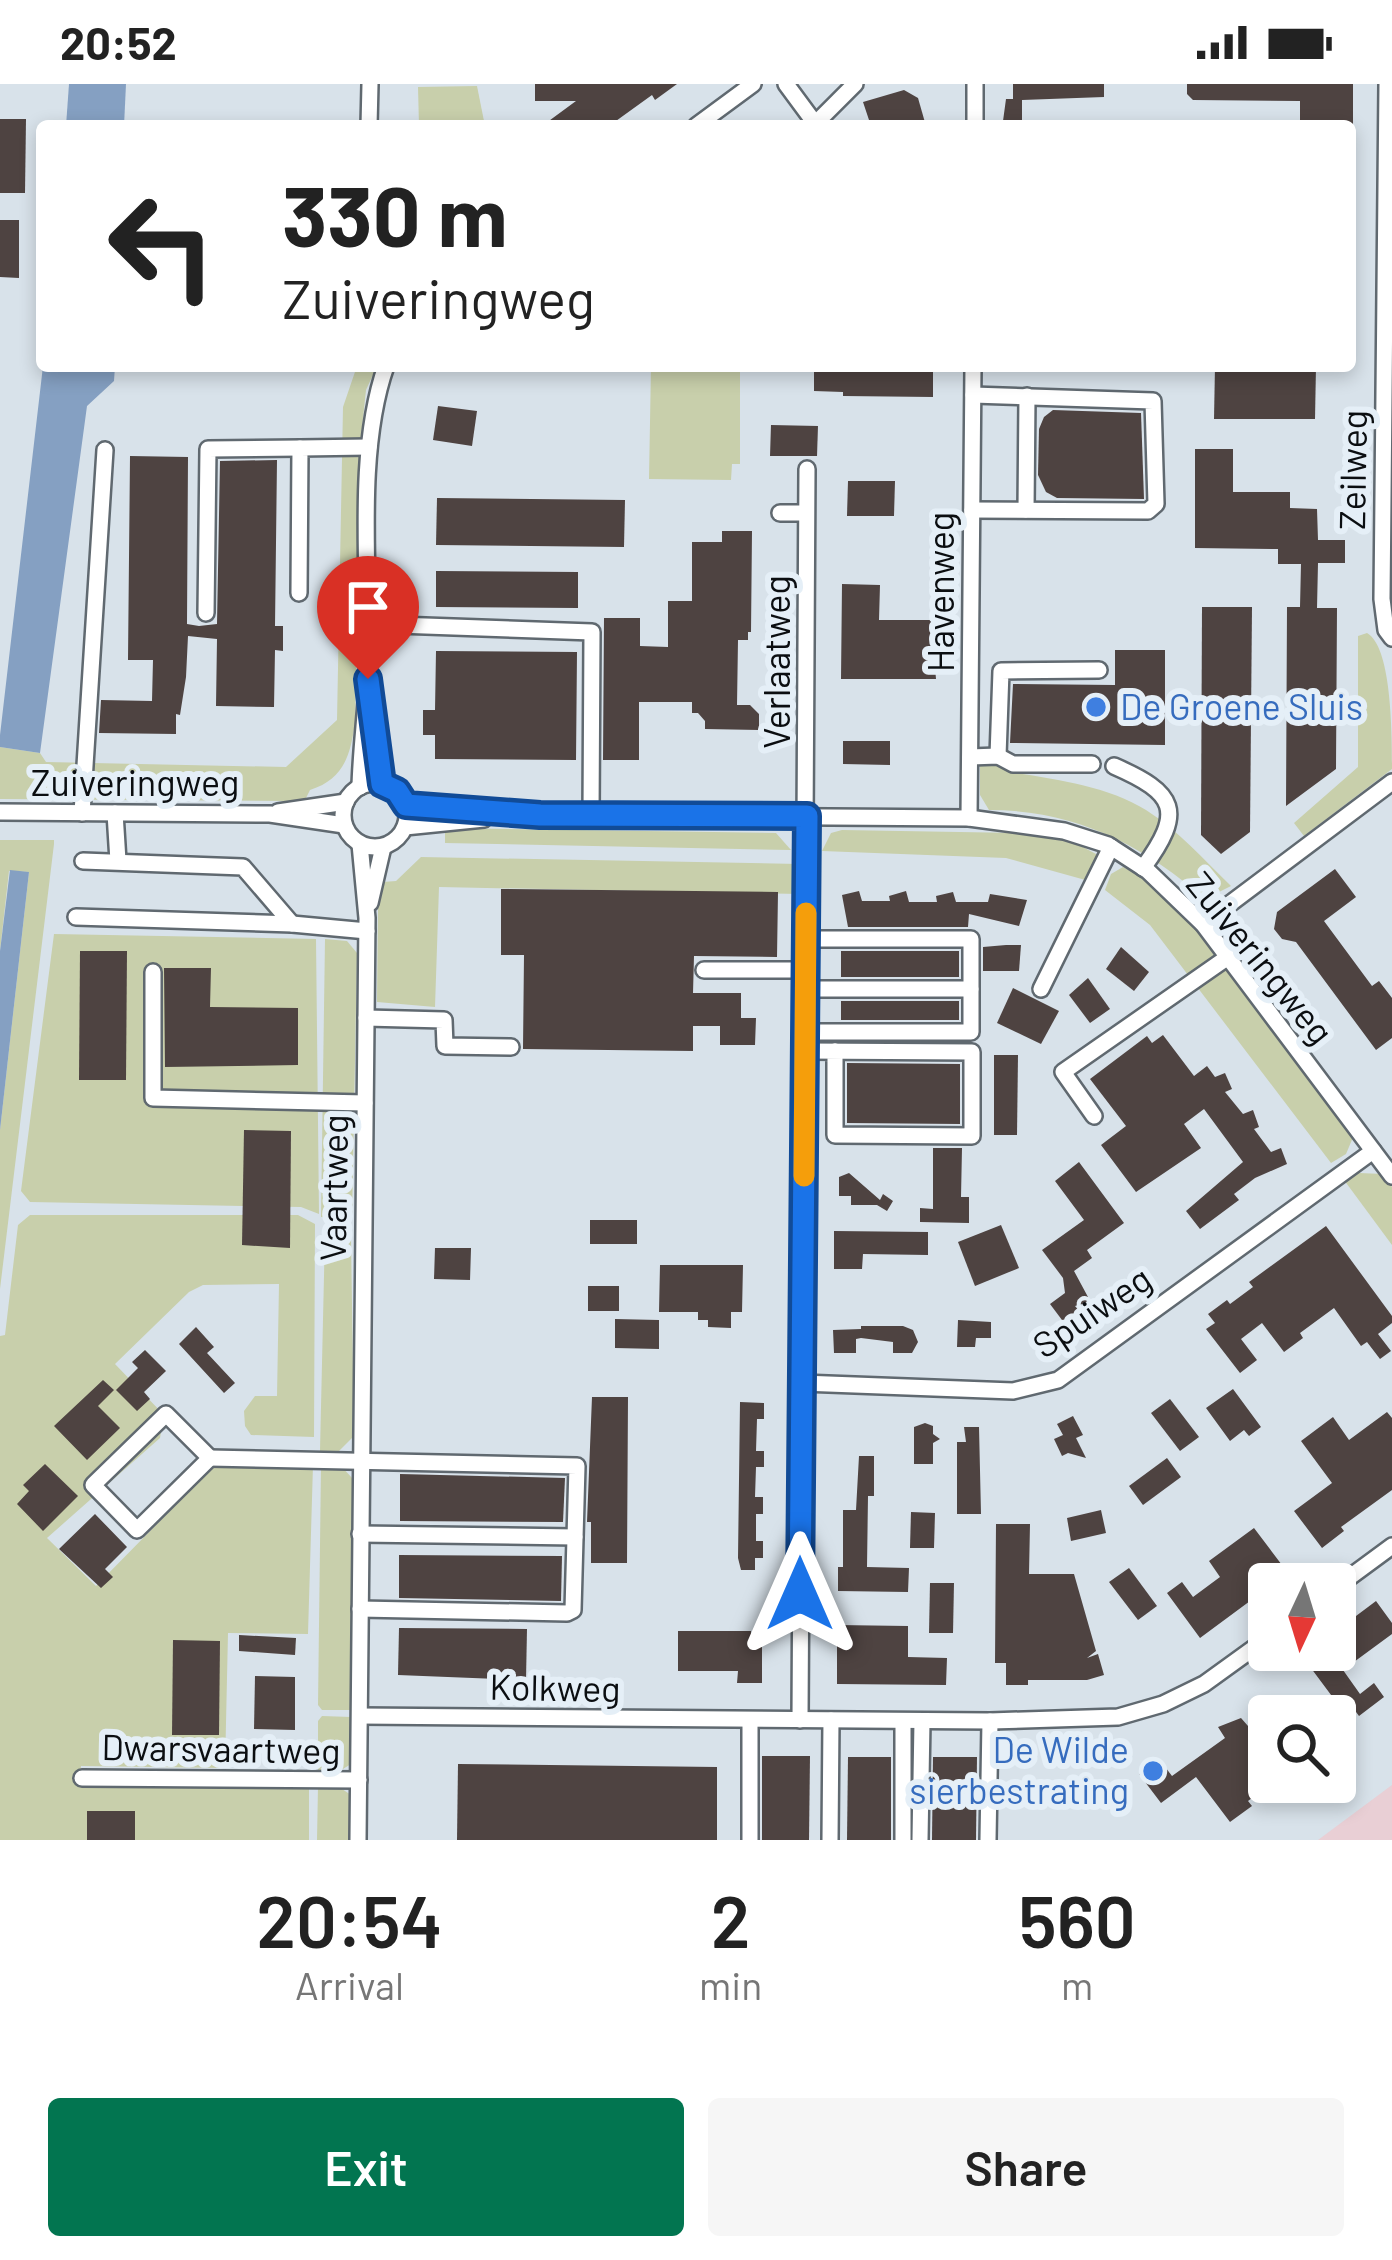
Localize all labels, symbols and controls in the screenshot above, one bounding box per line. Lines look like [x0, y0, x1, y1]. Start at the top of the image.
text: 20:52 [60, 15, 177, 69]
text: 330 m [282, 163, 508, 264]
icon: left [84, 168, 240, 324]
text: Zuiveringweg [282, 265, 595, 330]
street label: Zeilweg [1329, 409, 1374, 530]
street label: Havenweg [918, 512, 961, 672]
pin [317, 556, 419, 679]
icon: arrive [335, 574, 401, 640]
street label: Verlaatweg [754, 575, 797, 749]
place label: De Groene Sluis [1120, 684, 1363, 727]
marker: De Groene Sluis [1083, 694, 1109, 720]
street label: Zuiveringweg [31, 760, 239, 803]
street label: Zuiveringweg [1179, 862, 1344, 1052]
street label: Vaartweg [310, 1114, 355, 1262]
street label: Spuiweg [1024, 1256, 1158, 1366]
position arrow [737, 1531, 863, 1657]
north arrow [1248, 1563, 1356, 1671]
map controls [1248, 1563, 1356, 1803]
street label: Kolkweg [489, 1664, 621, 1709]
button: search [1248, 1695, 1356, 1803]
street label: Dwarsvaartweg [101, 1724, 341, 1771]
place label: De Wilde sierbestrating [909, 1727, 1129, 1811]
marker: De Wilde sierbestrating [1140, 1758, 1166, 1784]
text: 20:54 [256, 1876, 443, 1962]
text: 2 [711, 1876, 750, 1962]
text: 560 [1019, 1876, 1136, 1962]
text: Arrival [295, 1961, 404, 2008]
text: min [699, 1961, 762, 2008]
text: m [1061, 1961, 1093, 2008]
button: Exit [48, 2098, 684, 2236]
button: Share [708, 2098, 1344, 2236]

